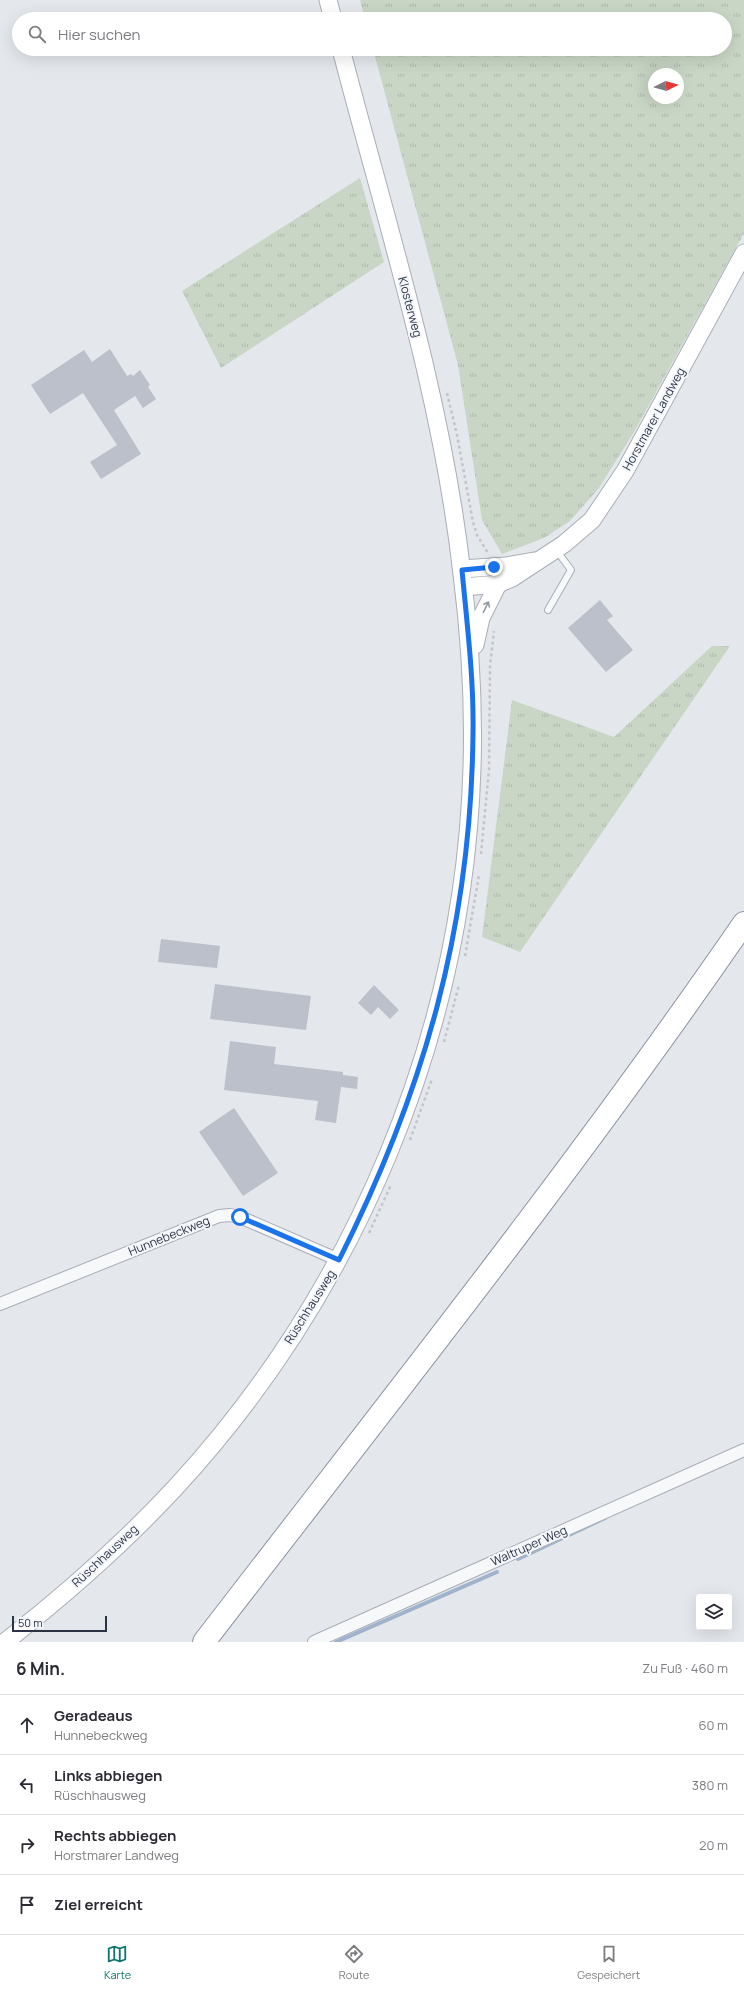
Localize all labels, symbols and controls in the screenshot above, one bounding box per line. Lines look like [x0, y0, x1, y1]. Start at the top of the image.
search box [12, 12, 732, 56]
icon: search [26, 23, 48, 45]
text: Hier suchen [58, 24, 140, 45]
north arrow [648, 68, 684, 104]
street label: Klosterweg [394, 275, 427, 339]
street label: Horstmarer Landweg [618, 364, 689, 473]
route end [485, 558, 503, 576]
one-way arrow [483, 601, 490, 613]
route start [231, 1208, 249, 1226]
street label: Hunnebeckweg [126, 1211, 212, 1260]
street label: Rüschhausweg [280, 1266, 339, 1347]
street label: Rüschhausweg [68, 1520, 141, 1591]
street label: Waltruper Weg [488, 1521, 570, 1570]
map controls [696, 1594, 732, 1630]
button: layers [696, 1594, 732, 1630]
scale bar [12, 1614, 107, 1633]
text: 50 m [18, 1615, 43, 1630]
text: 6 Min. [16, 1657, 65, 1680]
text: Zu Fuß · 460 m [642, 1659, 728, 1677]
text: Geradeaus [54, 1705, 133, 1726]
icon: ahead [16, 1714, 38, 1736]
text: 60 m [698, 1716, 728, 1734]
text: Hunnebeckweg [54, 1726, 148, 1744]
text: Links abbiegen [54, 1765, 162, 1786]
icon: left [16, 1774, 38, 1796]
text: 380 m [692, 1776, 728, 1794]
text: Rüschhausweg [54, 1786, 146, 1804]
text: Rechts abbiegen [54, 1825, 176, 1846]
icon: right [16, 1834, 38, 1856]
text: 20 m [699, 1836, 728, 1854]
text: Horstmarer Landweg [54, 1846, 179, 1864]
icon: arrive [16, 1894, 38, 1916]
text: Ziel erreicht [54, 1894, 143, 1915]
tab: Karte [104, 1943, 131, 1982]
tab: Route [339, 1943, 369, 1982]
tab: Gespeichert [577, 1943, 640, 1982]

